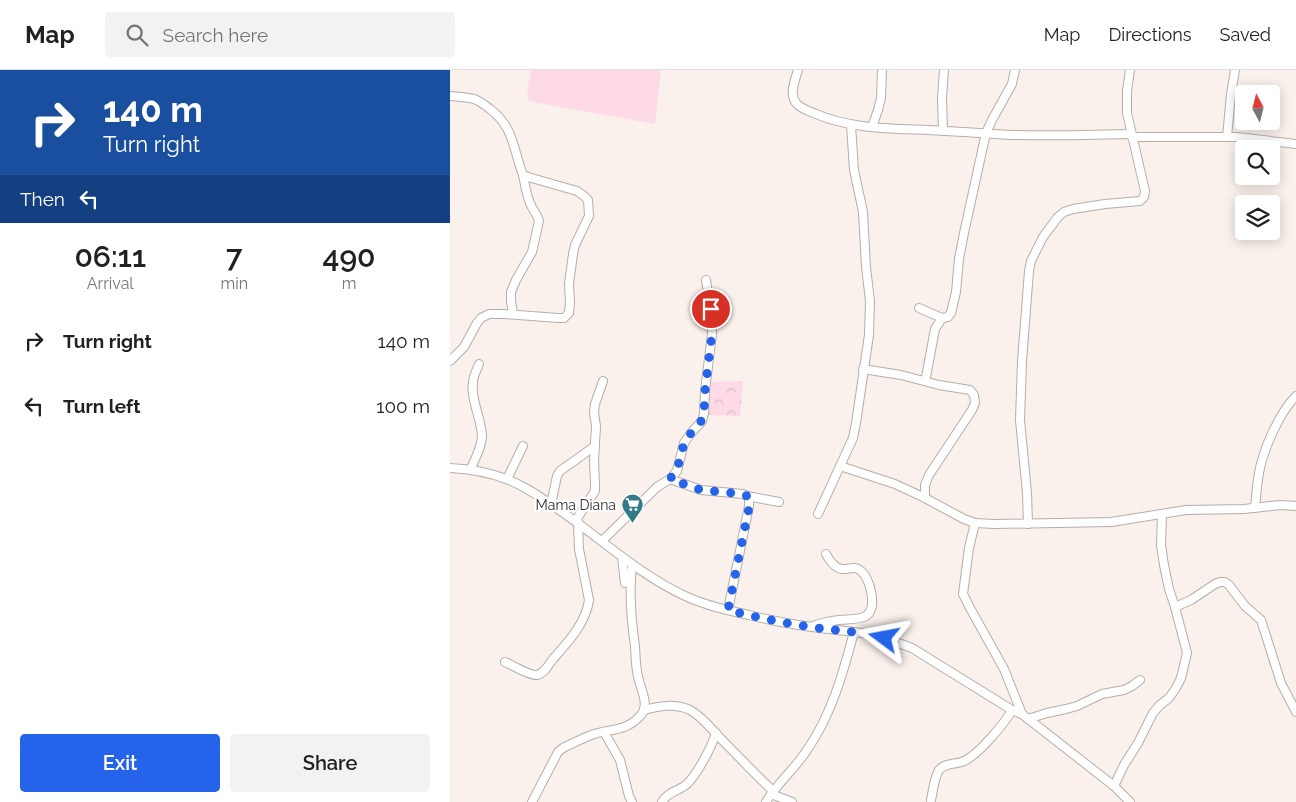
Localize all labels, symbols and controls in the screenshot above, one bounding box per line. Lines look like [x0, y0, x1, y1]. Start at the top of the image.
search box [105, 12, 455, 57]
text: Map [25, 20, 75, 49]
icon: search [123, 21, 151, 49]
text: Search here [163, 24, 268, 46]
text: Map [1044, 24, 1080, 45]
text: Directions [1108, 24, 1192, 45]
text: Saved [1220, 24, 1271, 45]
north arrow [1235, 85, 1280, 130]
map controls [1235, 85, 1280, 240]
text: 140 m [103, 89, 203, 130]
icon: right [20, 90, 85, 155]
text: Turn right [103, 131, 200, 157]
button: search [1235, 140, 1280, 185]
icon: left [75, 185, 103, 213]
text: Then [20, 188, 65, 210]
button: layers [1235, 195, 1280, 240]
text: 06:11 [74, 239, 146, 274]
text: 7 [226, 239, 242, 274]
text: 490 [322, 239, 376, 274]
text: Arrival [87, 274, 134, 293]
text: min [221, 274, 248, 293]
text: m [342, 274, 356, 293]
pin [690, 288, 732, 330]
icon: arrive [697, 295, 725, 323]
icon: right [20, 327, 48, 355]
text: Turn right [63, 330, 152, 352]
text: 140 m [378, 330, 430, 352]
icon: left [20, 392, 48, 420]
text: Turn left [63, 395, 140, 417]
text: 100 m [376, 395, 430, 417]
supermarket icon: Mama Diana [620, 493, 644, 524]
place label: Mama Diana [536, 497, 616, 513]
position arrow [857, 611, 909, 663]
button: Exit [20, 734, 220, 792]
button: Share [230, 734, 430, 792]

